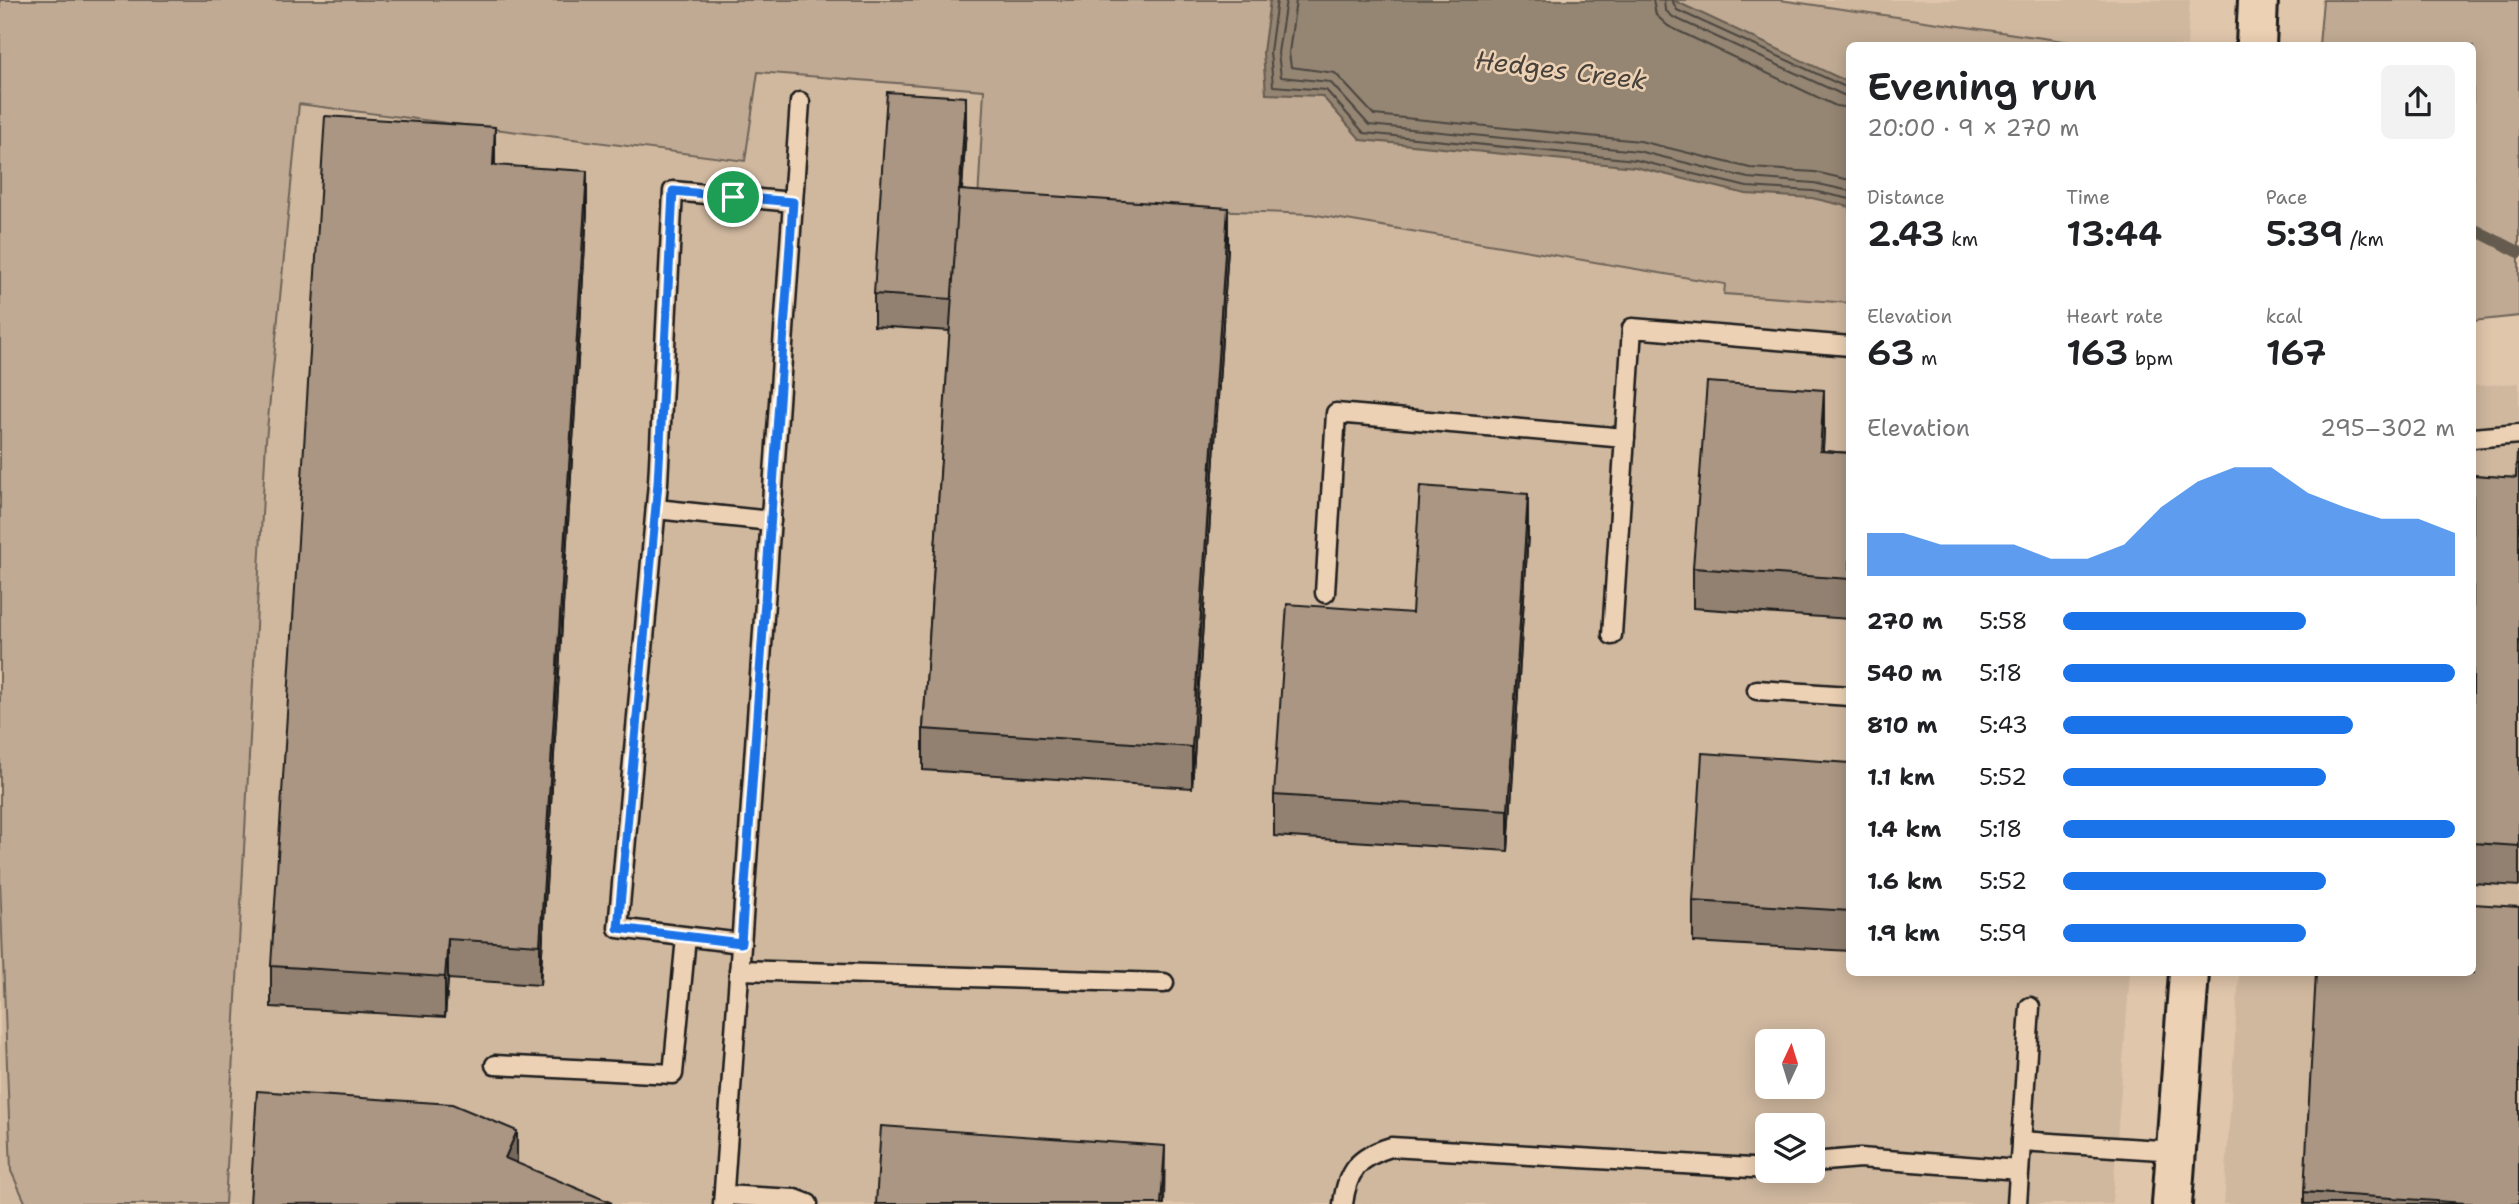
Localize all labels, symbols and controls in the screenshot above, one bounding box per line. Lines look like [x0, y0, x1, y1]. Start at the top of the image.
water label: Hedges Creek [1473, 42, 1649, 97]
text: Evening run [1867, 61, 2097, 112]
button: share [2381, 65, 2455, 139]
text: 20:00 · 9 × 270 m [1867, 113, 2079, 143]
pin [703, 167, 763, 227]
icon: arrive [714, 178, 752, 216]
text: Distance [1867, 185, 1945, 210]
text: Time [2066, 185, 2110, 210]
text: Pace [2266, 185, 2307, 210]
text: 2.43 [1867, 210, 1945, 257]
text: 13:44 [2066, 210, 2162, 257]
text: 5:39 [2266, 210, 2343, 257]
text: km [1945, 227, 1978, 252]
text: /km [2343, 227, 2384, 252]
text: Elevation [1867, 304, 1952, 329]
text: Heart rate [2066, 304, 2163, 329]
text: kcal [2266, 304, 2303, 329]
text: 63 [1867, 329, 1915, 376]
text: 163 [2066, 329, 2128, 376]
text: 167 [2266, 329, 2326, 376]
text: m [1915, 346, 1937, 371]
text: bpm [2128, 346, 2173, 371]
text: Elevation [1867, 413, 1970, 443]
text: 295–302 m [2320, 413, 2455, 443]
text: 270 m [1867, 606, 1943, 636]
text: 5:58 [1979, 606, 2028, 636]
text: 540 m [1867, 658, 1942, 688]
text: 5:18 [1979, 658, 2022, 688]
text: 810 m [1867, 710, 1937, 740]
text: 5:43 [1979, 710, 2028, 740]
text: 1.1 km [1867, 762, 1935, 792]
text: 5:52 [1979, 762, 2027, 792]
text: 1.4 km [1867, 814, 1941, 844]
text: 5:18 [1979, 814, 2022, 844]
text: 1.6 km [1867, 866, 1942, 896]
text: 5:52 [1979, 866, 2027, 896]
text: 1.9 km [1867, 918, 1940, 948]
text: 5:59 [1979, 918, 2027, 948]
north arrow [1755, 1029, 1825, 1099]
map controls [1755, 1029, 1825, 1183]
button: layers [1755, 1113, 1825, 1183]

